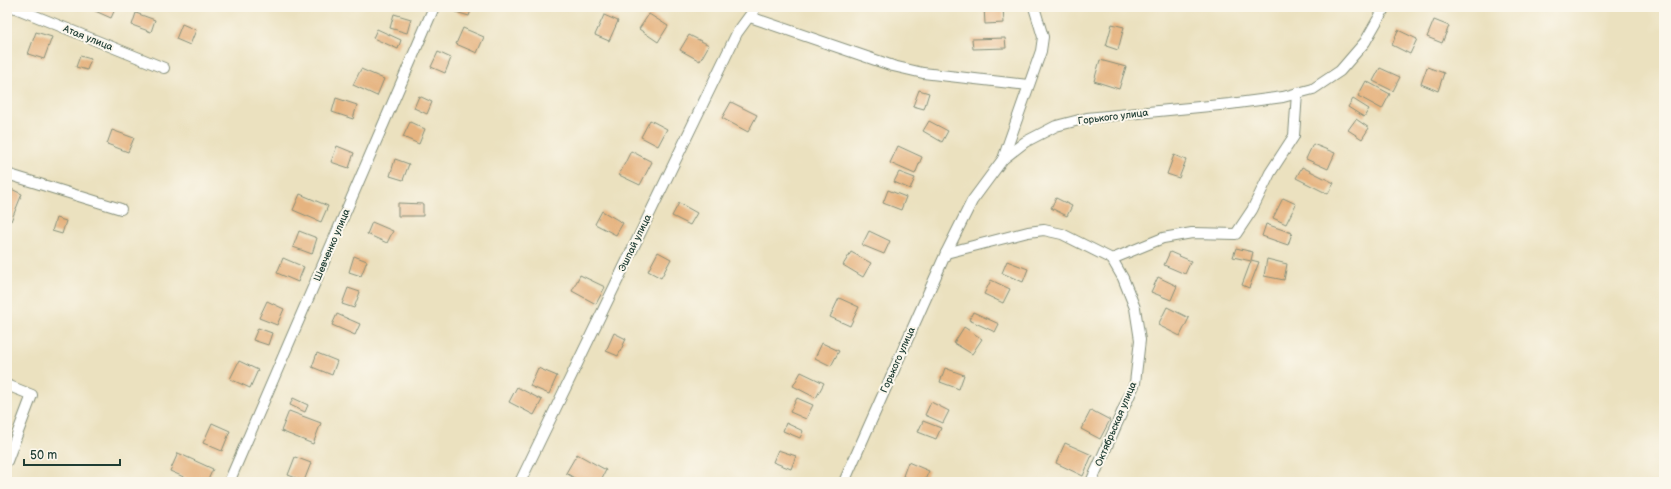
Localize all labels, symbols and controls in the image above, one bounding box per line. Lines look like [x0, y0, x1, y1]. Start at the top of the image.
street label: Атая улица [61, 22, 115, 53]
street label: Горького улица [1077, 107, 1149, 127]
street label: Шевченко улица [311, 207, 353, 283]
street label: Эшпай улица [616, 212, 654, 274]
street label: Горького улица [878, 325, 918, 395]
street label: Октябрьская улица [1093, 380, 1139, 468]
scale bar [24, 441, 120, 467]
text: 50 m [30, 448, 57, 463]

